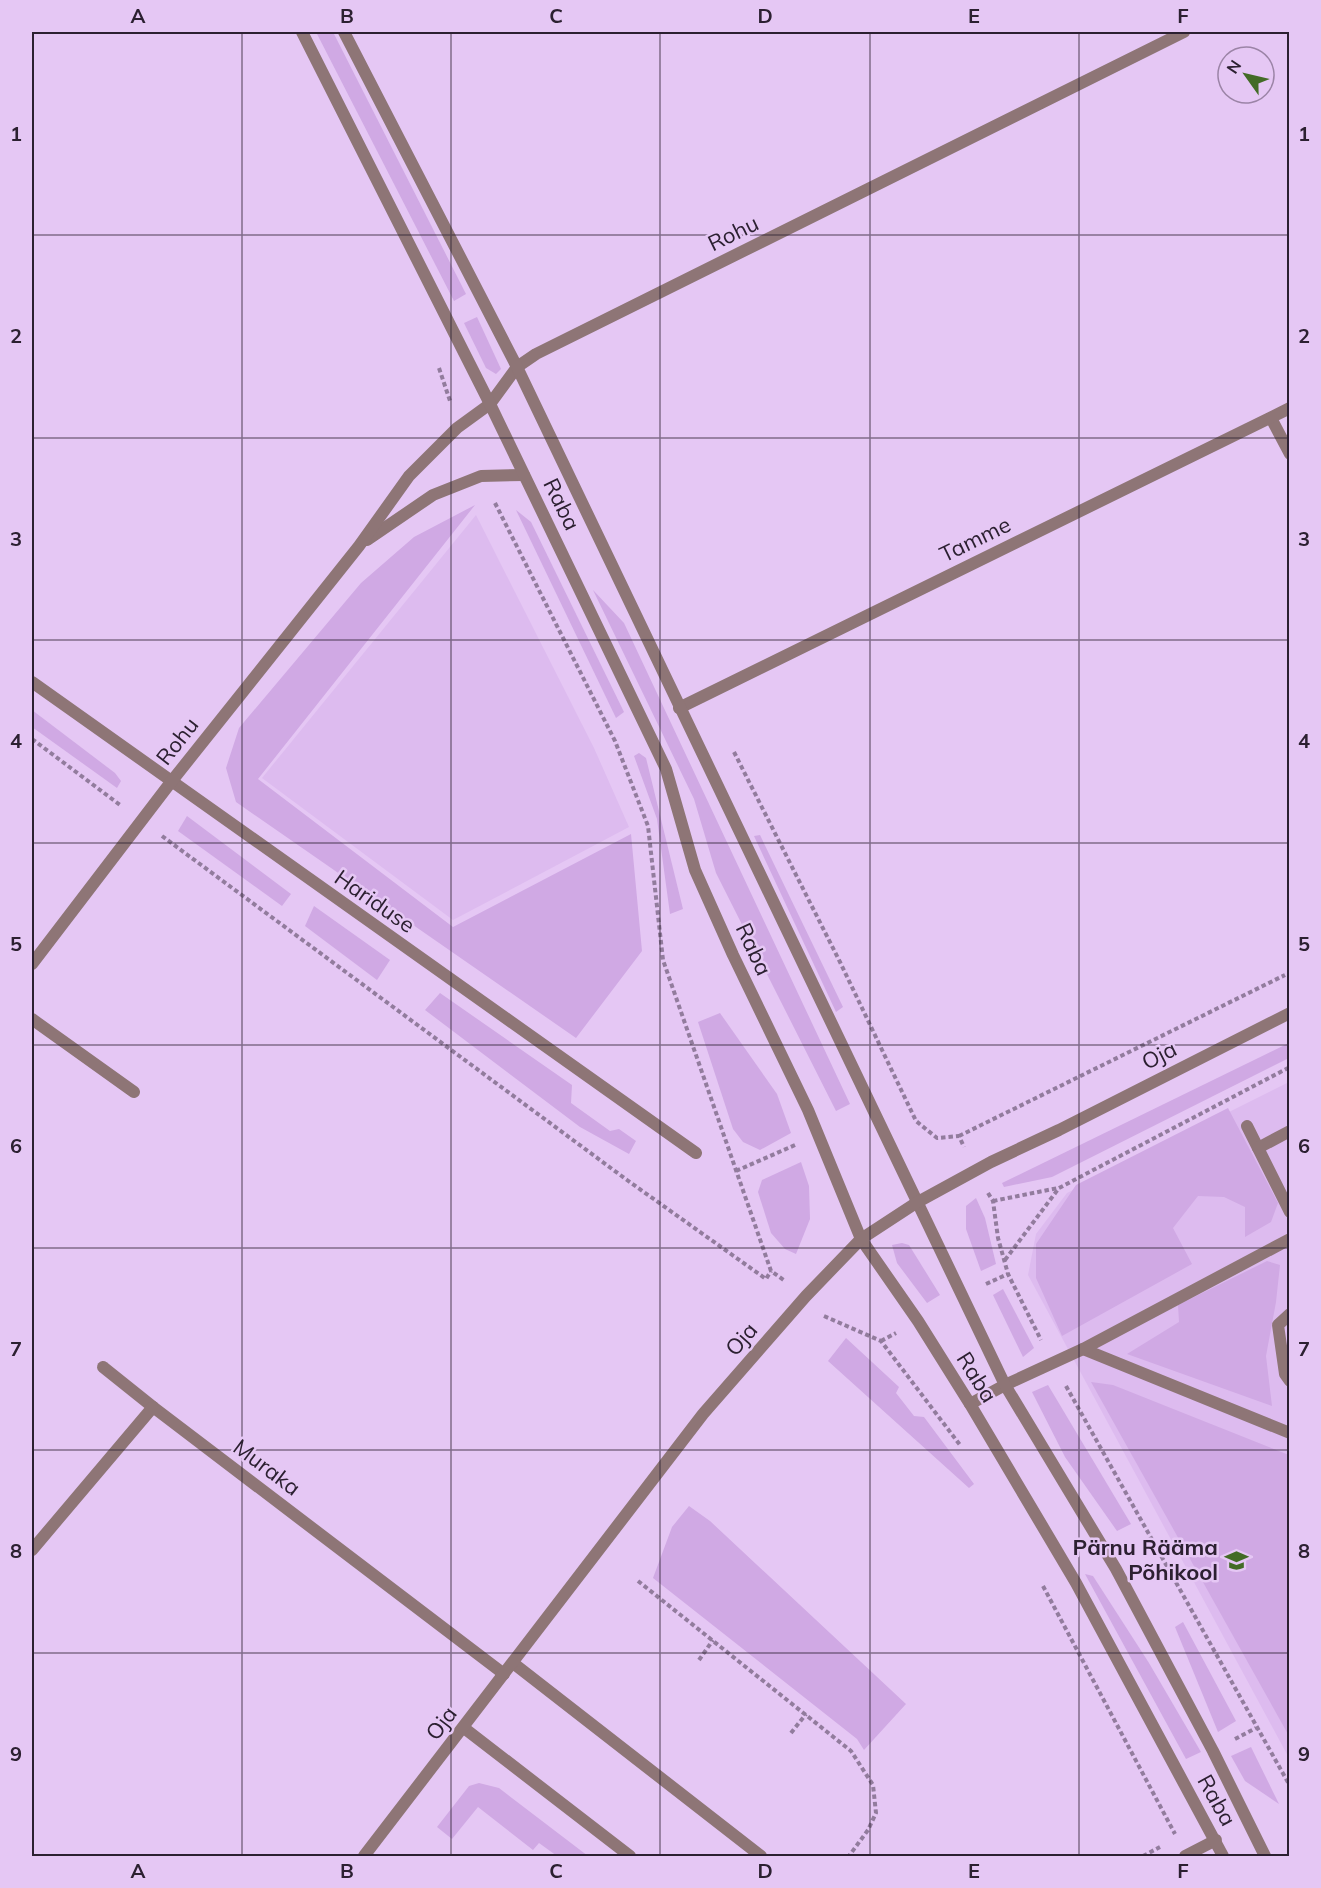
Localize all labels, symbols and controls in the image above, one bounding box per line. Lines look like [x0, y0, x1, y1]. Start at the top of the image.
text: A [131, 3, 146, 28]
text: B [340, 3, 354, 28]
text: C [549, 3, 563, 28]
text: D [757, 3, 773, 28]
text: E [968, 3, 980, 28]
text: F [1177, 3, 1189, 28]
north arrow [1216, 45, 1276, 105]
text: N [1222, 56, 1245, 77]
text: 1 [10, 121, 22, 146]
text: 1 [1298, 121, 1310, 146]
street label: Rohu [703, 209, 763, 257]
text: 2 [10, 323, 22, 348]
text: 2 [1298, 323, 1310, 348]
street label: Raba [537, 473, 587, 535]
street label: Tamme [935, 510, 1015, 568]
text: 3 [10, 526, 22, 551]
text: 3 [1298, 526, 1310, 551]
street label: Rohu [150, 711, 204, 771]
text: 4 [10, 728, 22, 753]
text: 4 [1298, 728, 1310, 753]
street label: Hariduse [329, 863, 421, 939]
street label: Raba [730, 918, 778, 980]
text: 5 [10, 931, 22, 956]
text: 5 [1298, 931, 1310, 956]
street label: Oja [1137, 1034, 1181, 1076]
text: 6 [10, 1133, 22, 1158]
text: 6 [1298, 1133, 1310, 1158]
street label: Oja [719, 1316, 763, 1362]
text: 7 [10, 1336, 22, 1361]
text: 7 [1298, 1336, 1310, 1361]
street label: Raba [951, 1346, 1003, 1408]
street label: Muraka [228, 1433, 306, 1501]
place label: Pärnu Rääma Põhikool [1073, 1533, 1218, 1586]
text: 8 [10, 1538, 22, 1563]
text: 8 [1298, 1538, 1310, 1563]
school or university icon: Pärnu Rääma Põhikool [1223, 1547, 1249, 1573]
street label: Oja [419, 1700, 463, 1746]
text: 9 [10, 1741, 22, 1766]
text: 9 [1298, 1741, 1310, 1766]
street label: Raba [1191, 1769, 1243, 1831]
text: A [131, 1858, 146, 1883]
text: B [340, 1858, 354, 1883]
text: C [549, 1858, 563, 1883]
text: D [757, 1858, 773, 1883]
text: E [968, 1858, 980, 1883]
text: F [1177, 1858, 1189, 1883]

